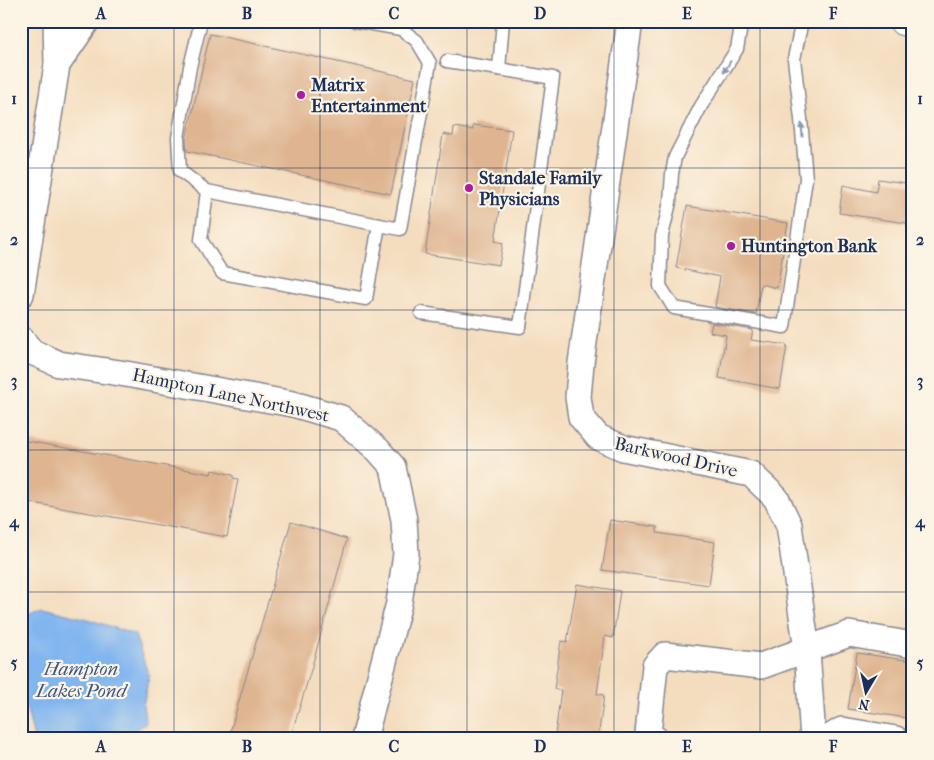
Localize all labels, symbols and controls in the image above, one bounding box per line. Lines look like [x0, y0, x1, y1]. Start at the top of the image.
text: A [95, 4, 107, 23]
text: B [242, 4, 252, 23]
text: C [389, 4, 400, 23]
text: D [534, 4, 546, 23]
text: E [682, 4, 692, 23]
text: F [828, 4, 838, 23]
one-way arrow [722, 60, 731, 73]
place label: Matrix Entertainment [310, 75, 427, 117]
text: 1 [11, 89, 17, 108]
marker: Matrix Entertainment [295, 89, 307, 101]
text: 1 [917, 89, 923, 108]
one-way arrow [798, 122, 806, 138]
place label: Standale Family Physicians [479, 168, 603, 210]
marker: Standale Family Physicians [463, 182, 475, 194]
text: 2 [10, 230, 18, 249]
text: 2 [916, 230, 924, 249]
place label: Huntington Bank [741, 236, 878, 257]
marker: Huntington Bank [725, 240, 737, 252]
street label: Hampton Lane Northwest [131, 364, 332, 427]
text: 3 [11, 371, 17, 391]
text: 3 [917, 371, 923, 391]
street label: Barkwood Drive [612, 433, 740, 482]
text: 4 [8, 512, 20, 532]
text: 4 [914, 512, 926, 532]
text: 5 [11, 653, 18, 672]
text: 5 [917, 653, 924, 672]
water label: Hampton Lakes Pond [34, 658, 128, 702]
north arrow [842, 668, 892, 718]
text: N [857, 695, 871, 714]
text: A [95, 737, 107, 756]
text: B [242, 737, 252, 756]
text: C [389, 737, 400, 756]
text: D [534, 737, 546, 756]
text: E [682, 737, 692, 756]
text: F [828, 737, 838, 756]

